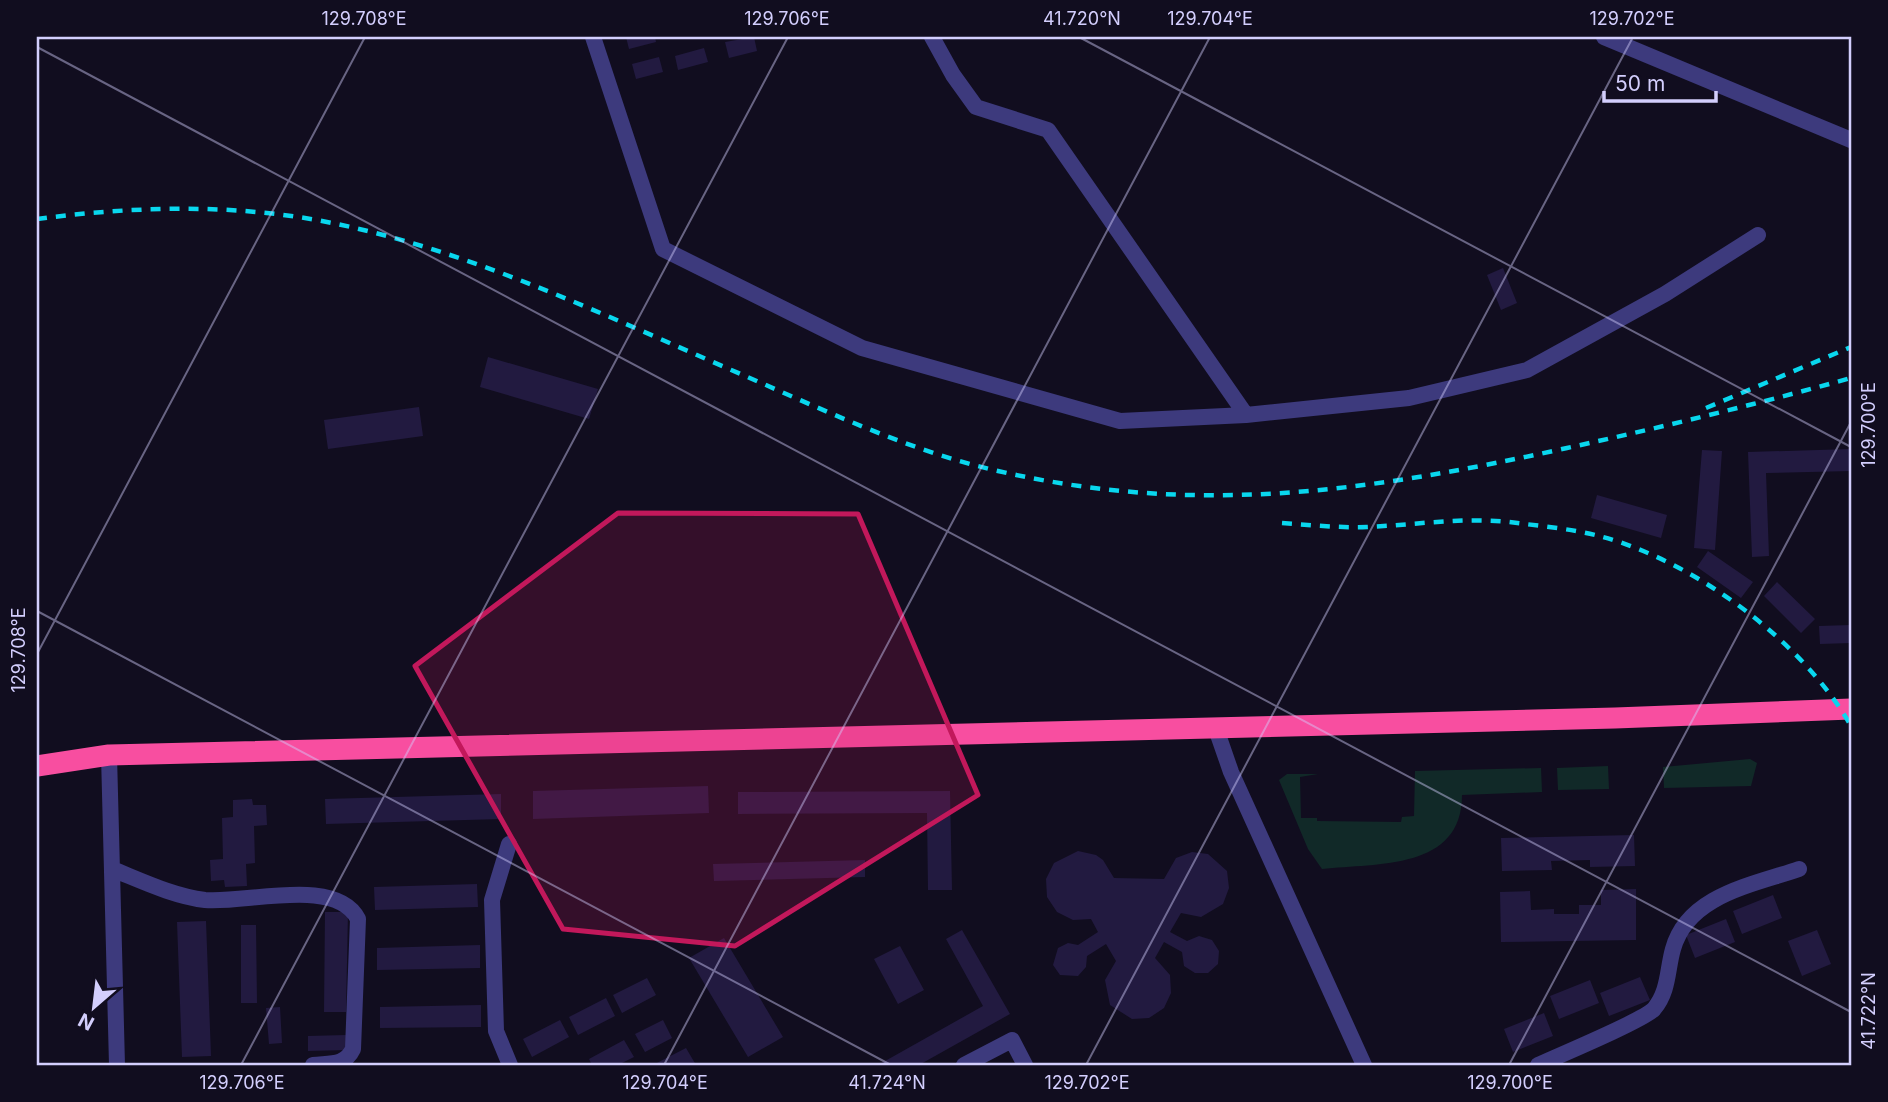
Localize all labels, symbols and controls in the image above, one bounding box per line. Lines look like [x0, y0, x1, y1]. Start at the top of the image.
text: 129.708°E [321, 8, 407, 29]
text: 129.706°E [744, 8, 830, 29]
text: 41.720°N [1043, 8, 1121, 29]
text: 129.704°E [1167, 8, 1253, 29]
text: 129.702°E [1589, 8, 1675, 29]
scale bar [1604, 60, 1716, 104]
text: 50 m [1615, 71, 1665, 96]
text: 129.700°E [1858, 382, 1879, 468]
text: 129.708°E [8, 607, 29, 693]
north arrow [60, 972, 130, 1042]
text: 41.722°N [1858, 972, 1879, 1050]
text: N [74, 1008, 98, 1035]
text: 129.706°E [199, 1072, 285, 1093]
text: 129.704°E [622, 1072, 708, 1093]
text: 41.724°N [848, 1072, 926, 1093]
text: 129.702°E [1044, 1072, 1130, 1093]
text: 129.700°E [1467, 1072, 1553, 1093]

